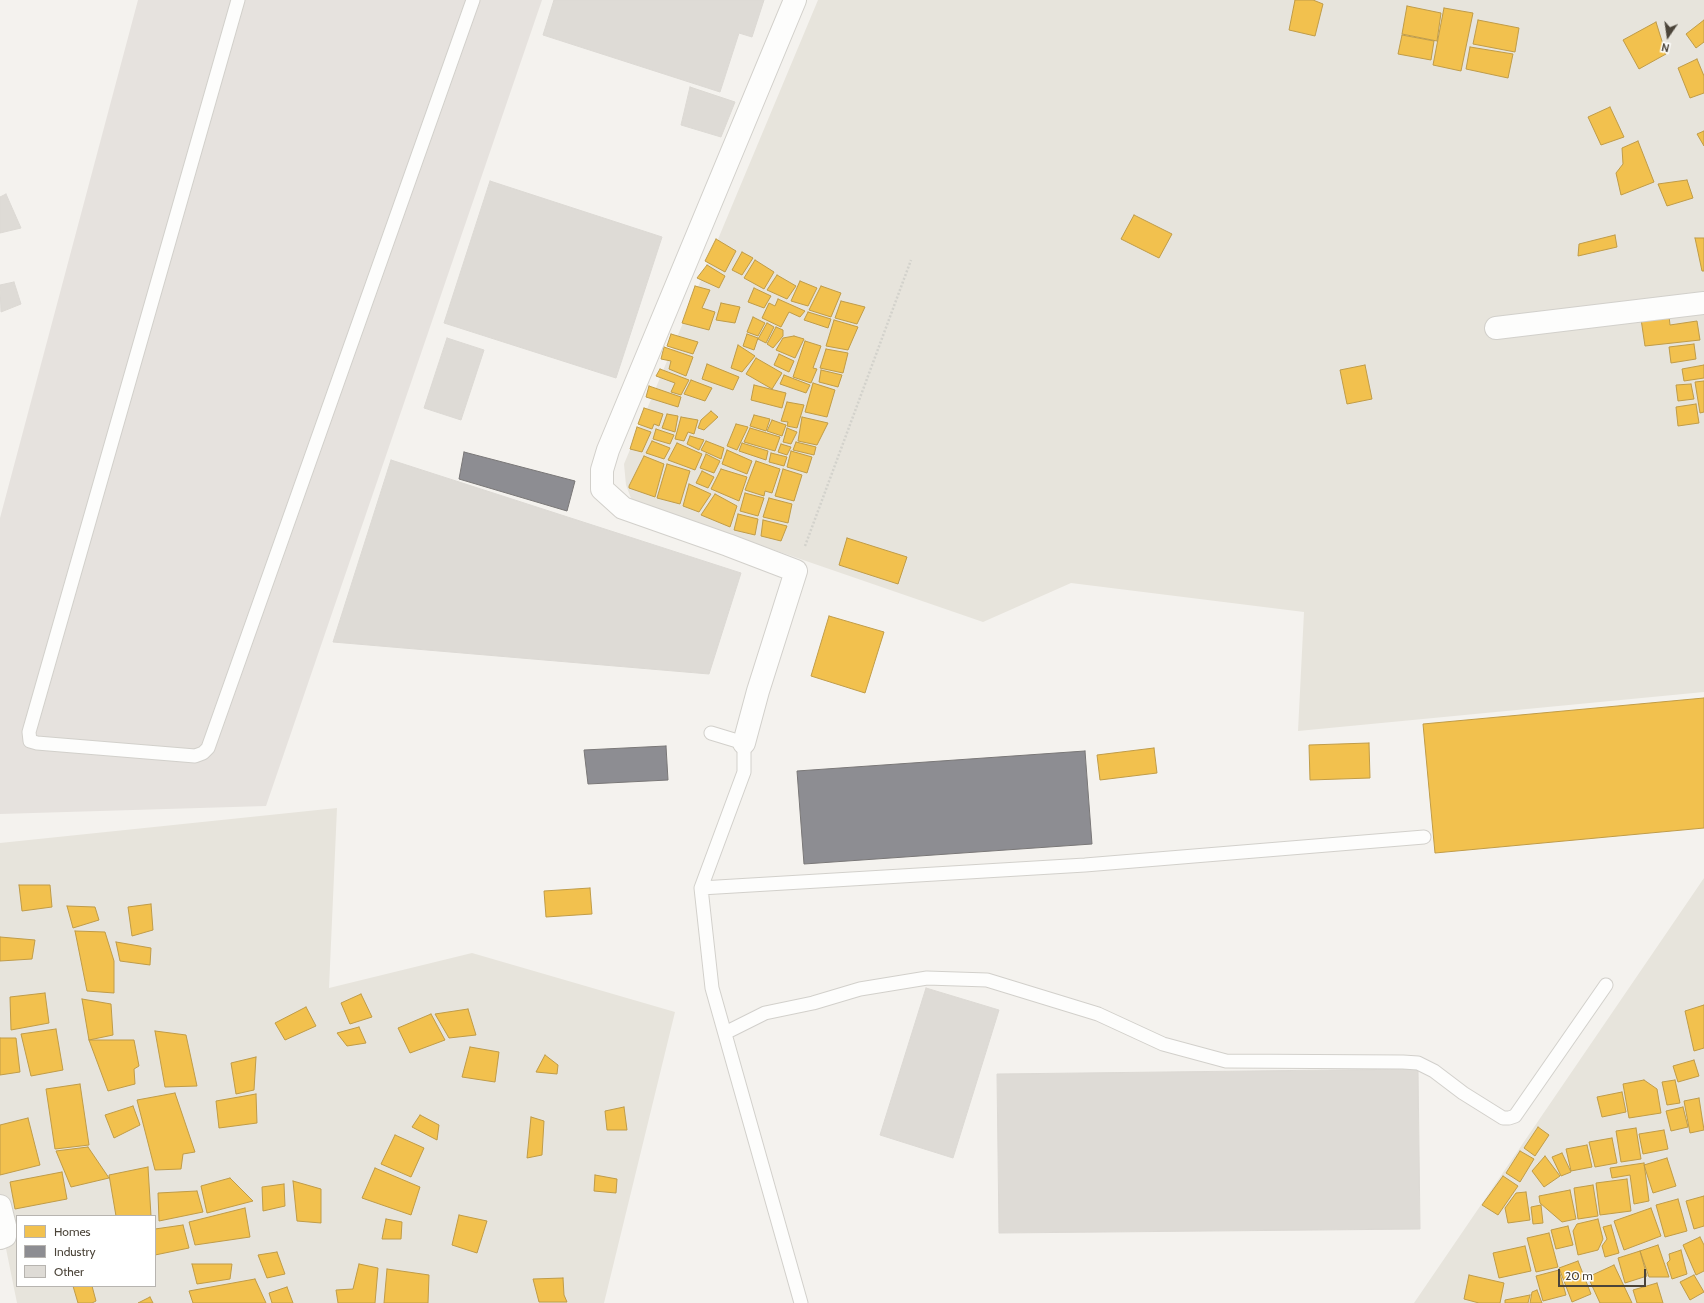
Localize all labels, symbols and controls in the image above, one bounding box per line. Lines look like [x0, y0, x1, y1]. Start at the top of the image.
north arrow [1648, 16, 1688, 56]
text: N [1660, 40, 1671, 55]
legend [16, 1215, 156, 1287]
text: Homes [54, 1224, 91, 1239]
text: Industry [54, 1244, 95, 1259]
scale bar [1560, 1261, 1648, 1287]
text: Other [54, 1264, 84, 1279]
text: 20 m [1565, 1268, 1593, 1283]

